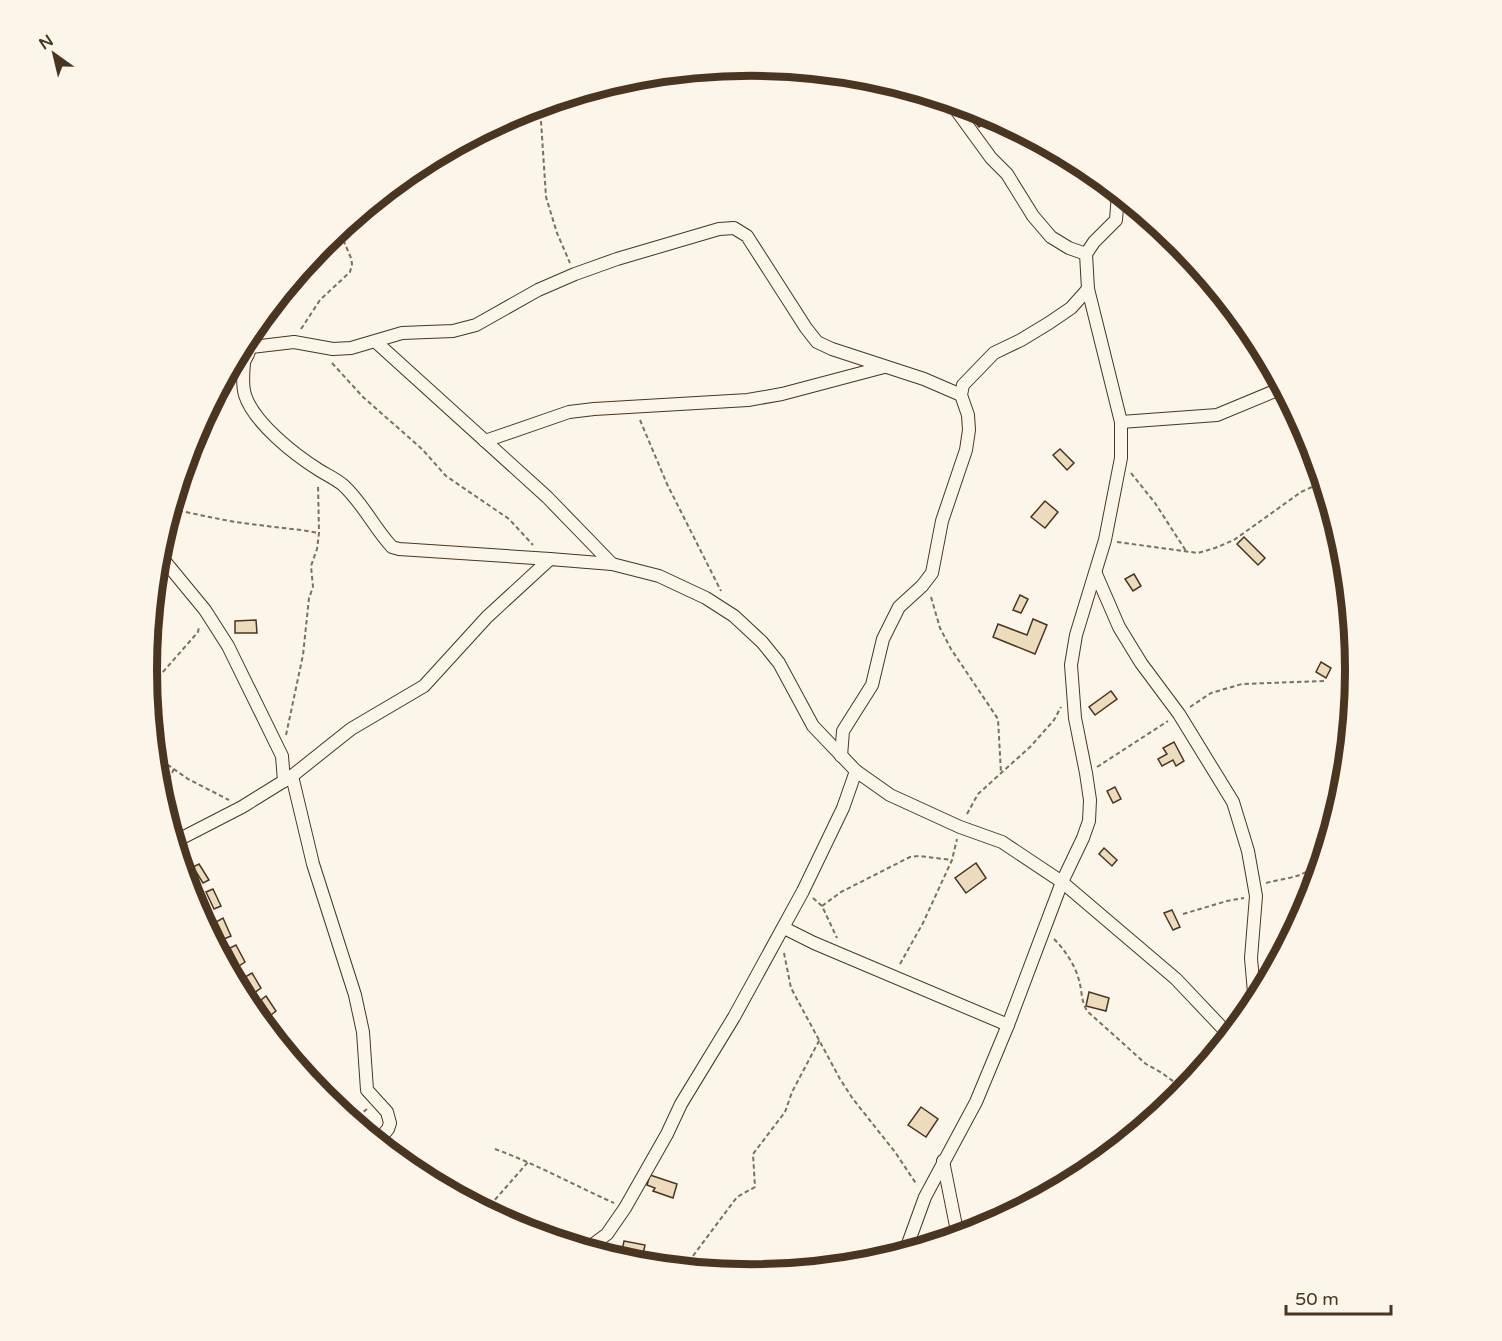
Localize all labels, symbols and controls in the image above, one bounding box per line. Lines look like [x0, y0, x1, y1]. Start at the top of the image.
north arrow [24, 24, 84, 84]
text: N [35, 31, 57, 54]
scale bar [1286, 1278, 1391, 1316]
text: 50 m [1295, 1288, 1339, 1310]

